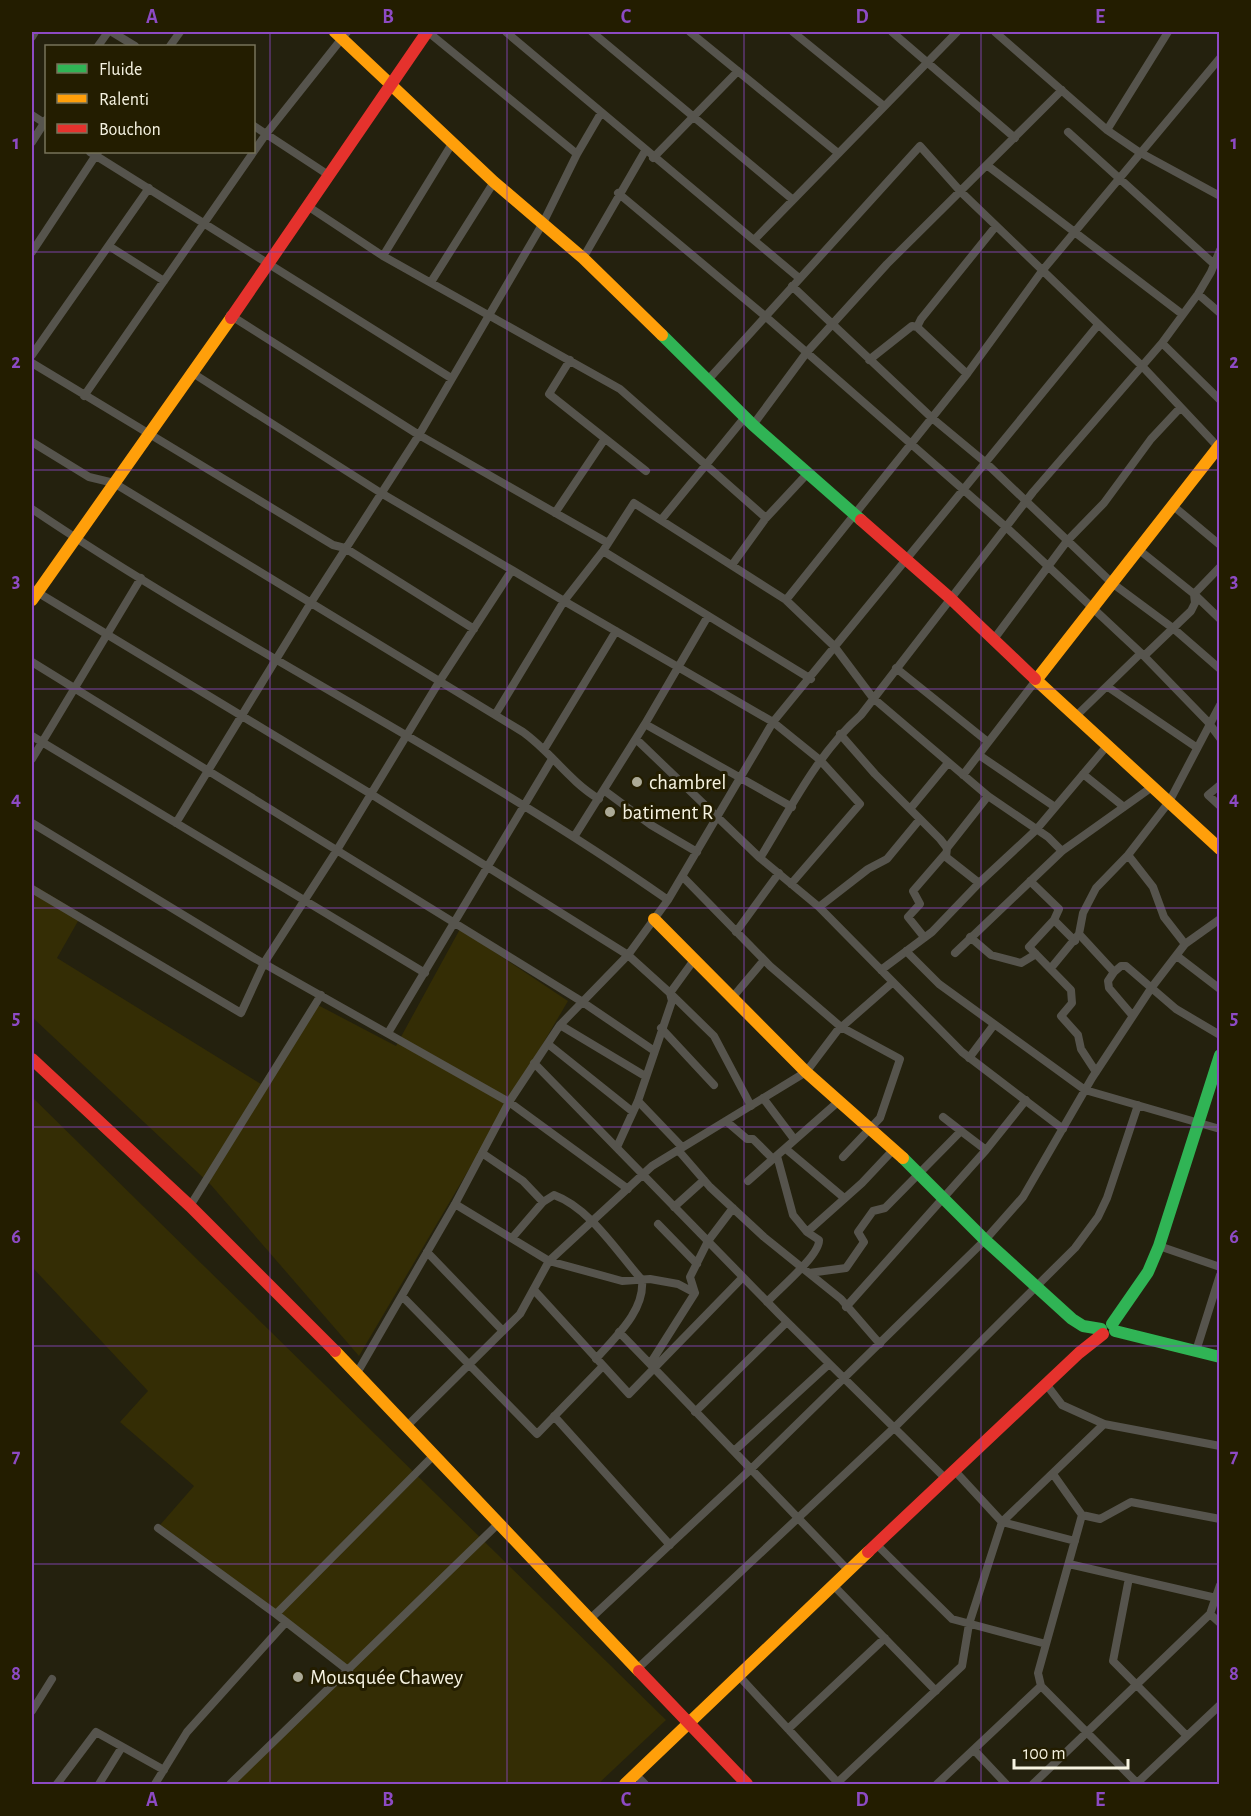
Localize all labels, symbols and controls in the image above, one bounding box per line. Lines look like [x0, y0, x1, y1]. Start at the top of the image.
text: A [146, 7, 158, 27]
text: B [382, 7, 394, 27]
text: C [621, 7, 632, 27]
text: D [855, 7, 869, 27]
text: E [1095, 7, 1105, 27]
legend [45, 45, 255, 153]
text: Fluide [99, 61, 142, 79]
text: Ralenti [99, 91, 149, 109]
text: Bouchon [99, 121, 161, 139]
text: 1 [12, 133, 20, 153]
text: 1 [1230, 133, 1238, 153]
text: 2 [11, 352, 21, 372]
text: 2 [1229, 352, 1239, 372]
text: 3 [12, 571, 20, 591]
text: 3 [1230, 571, 1238, 591]
place label: chambrel [649, 772, 727, 793]
marker: chambrel [630, 775, 644, 789]
text: 4 [11, 789, 21, 809]
text: 4 [1229, 789, 1239, 809]
place label: batiment R [622, 802, 713, 823]
marker: batiment R [603, 805, 617, 819]
text: 5 [12, 1008, 20, 1028]
text: 5 [1230, 1008, 1238, 1028]
text: 6 [11, 1227, 21, 1247]
text: 6 [1229, 1227, 1239, 1247]
text: 7 [12, 1446, 21, 1466]
text: 7 [1230, 1446, 1239, 1466]
text: 8 [11, 1664, 21, 1684]
text: 8 [1229, 1664, 1239, 1684]
place label: Mousquée Chawey [310, 1667, 463, 1688]
marker: Mousquée Chawey [291, 1670, 305, 1684]
scale bar [1014, 1732, 1128, 1770]
text: 100 m [1023, 1745, 1066, 1763]
text: A [146, 1790, 158, 1810]
text: B [382, 1790, 394, 1810]
text: C [621, 1790, 632, 1810]
text: D [855, 1790, 869, 1810]
text: E [1095, 1790, 1105, 1810]

